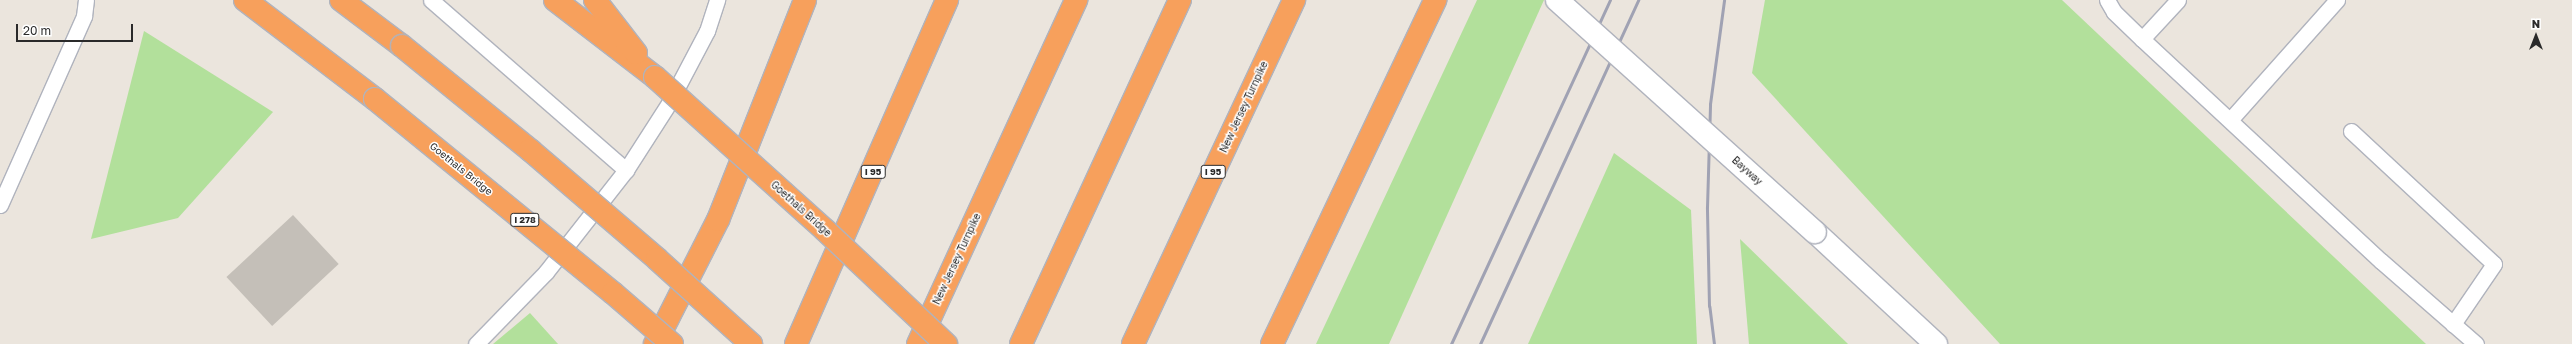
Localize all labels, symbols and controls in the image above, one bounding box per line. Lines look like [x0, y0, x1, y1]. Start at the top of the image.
scale bar [18, 16, 135, 42]
north arrow [2516, 16, 2556, 56]
text: N [2532, 17, 2540, 30]
text: 20 m [23, 23, 51, 38]
street label: New Jersey Turnpike [1218, 59, 1270, 155]
street label: Goethals Bridge [427, 140, 495, 198]
street label: Bayway [1729, 154, 1765, 188]
road number: I 95 [860, 165, 886, 179]
road number: I 95 [1200, 165, 1226, 179]
street label: Goethals Bridge [768, 179, 834, 239]
street label: New Jersey Turnpike [931, 211, 983, 307]
road number: I 278 [510, 213, 540, 227]

